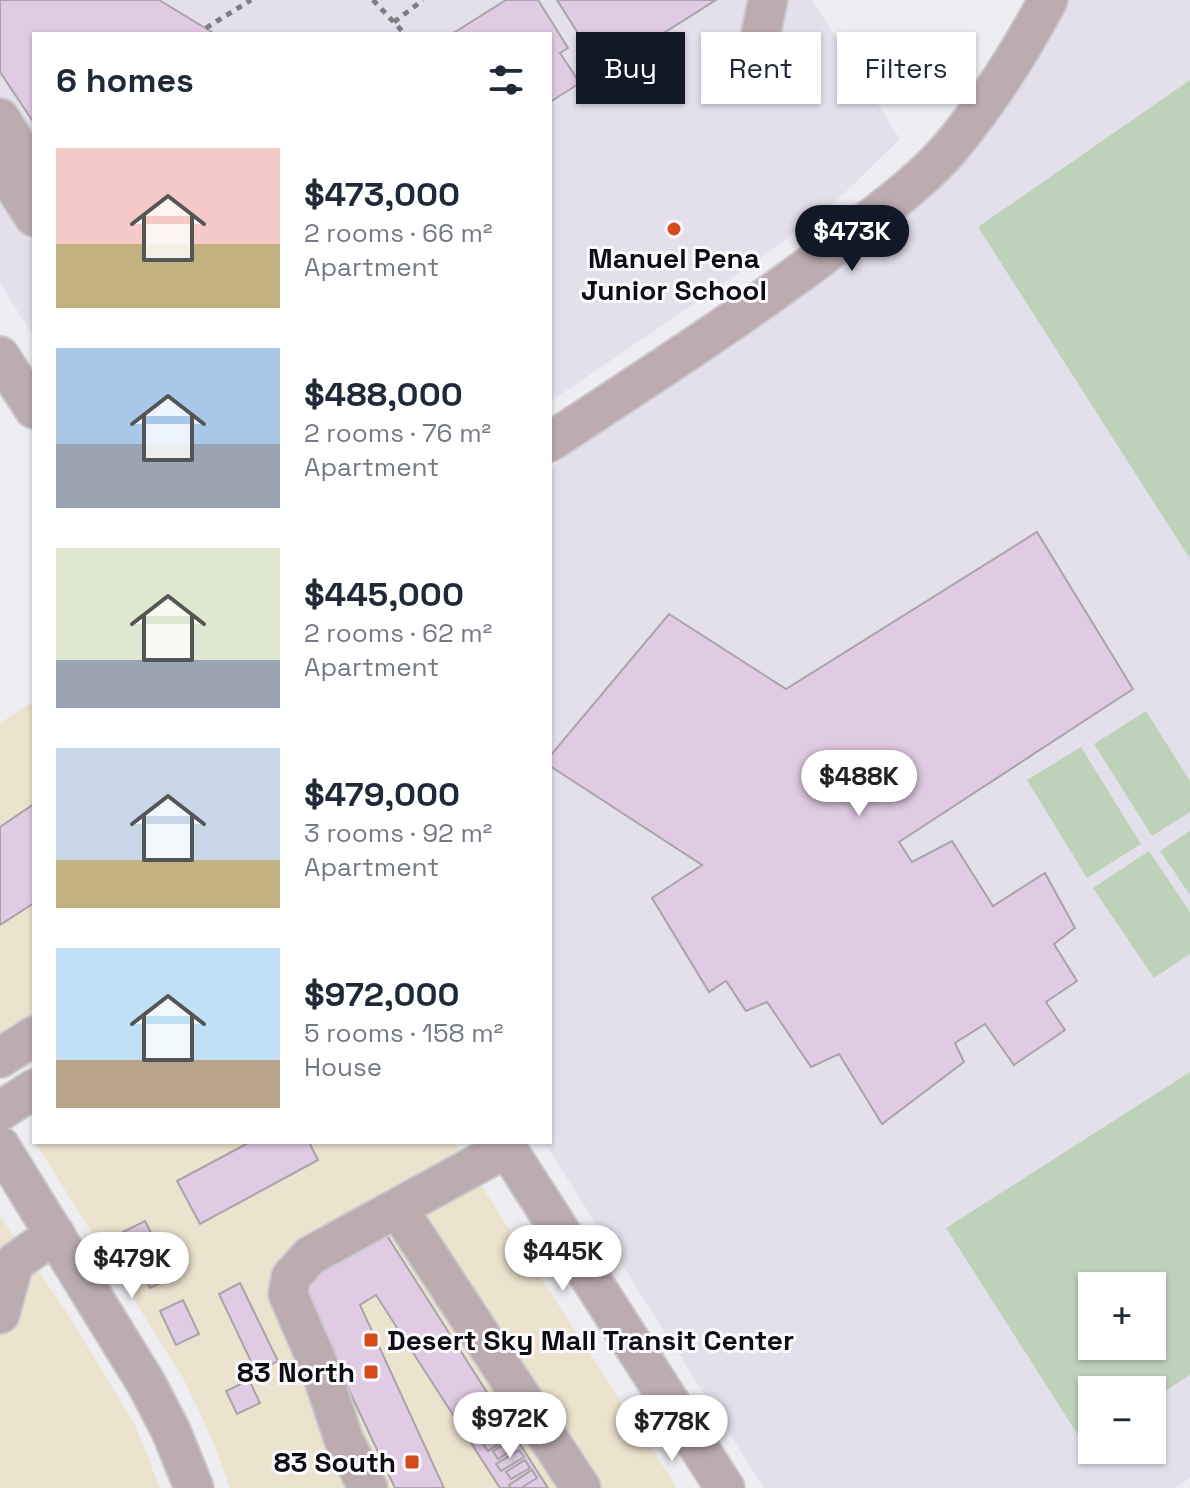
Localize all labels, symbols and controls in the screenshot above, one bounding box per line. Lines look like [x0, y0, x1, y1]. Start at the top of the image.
chip: Buy [576, 32, 685, 104]
chip: Rent [701, 32, 821, 104]
chip: Filters [837, 32, 976, 104]
icon: filters [484, 58, 528, 102]
text: 6 homes [56, 59, 194, 102]
text: $473,000 [304, 173, 460, 216]
icon: home [120, 180, 216, 276]
pin: $473K [796, 205, 908, 273]
text: $473K [813, 214, 891, 248]
text: 2 rooms · 66 m² [304, 216, 493, 250]
marker: Manuel Pena Junior School [665, 220, 683, 238]
place label: Manuel Pena Junior School [581, 240, 767, 308]
text: Apartment [304, 250, 439, 284]
text: $488,000 [304, 373, 463, 416]
icon: home [120, 380, 216, 476]
text: 2 rooms · 76 m² [304, 416, 491, 450]
text: Apartment [304, 450, 439, 484]
text: $445,000 [304, 573, 464, 616]
icon: home [120, 580, 216, 676]
text: 2 rooms · 62 m² [304, 616, 492, 650]
text: Apartment [304, 650, 439, 684]
pin: $488K [803, 750, 915, 818]
text: $488K [819, 759, 899, 793]
text: $479,000 [304, 773, 460, 816]
icon: home [120, 780, 216, 876]
text: 3 rooms · 92 m² [304, 816, 492, 850]
text: Apartment [304, 850, 439, 884]
text: $972,000 [304, 973, 460, 1016]
icon: home [120, 980, 216, 1076]
text: 5 rooms · 158 m² [304, 1016, 503, 1050]
text: House [304, 1050, 382, 1084]
pin: $445K [507, 1225, 619, 1293]
pin: $479K [76, 1232, 188, 1300]
text: $445K [523, 1234, 603, 1268]
text: $479K [93, 1241, 171, 1275]
map controls [1078, 1272, 1166, 1464]
button: + [1078, 1272, 1166, 1360]
place label: Desert Sky Mall Transit Center [387, 1322, 794, 1358]
marker: Desert Sky Mall Transit Center [362, 1331, 380, 1349]
place label: 83 North [237, 1354, 355, 1390]
marker: 83 North [362, 1363, 380, 1381]
button: − [1078, 1376, 1166, 1464]
pin: $972K [454, 1392, 566, 1460]
pin: $778K [616, 1395, 728, 1463]
text: $972K [471, 1401, 549, 1435]
text: $778K [634, 1404, 710, 1438]
place label: 83 South [274, 1444, 396, 1480]
marker: 83 South [403, 1453, 421, 1471]

